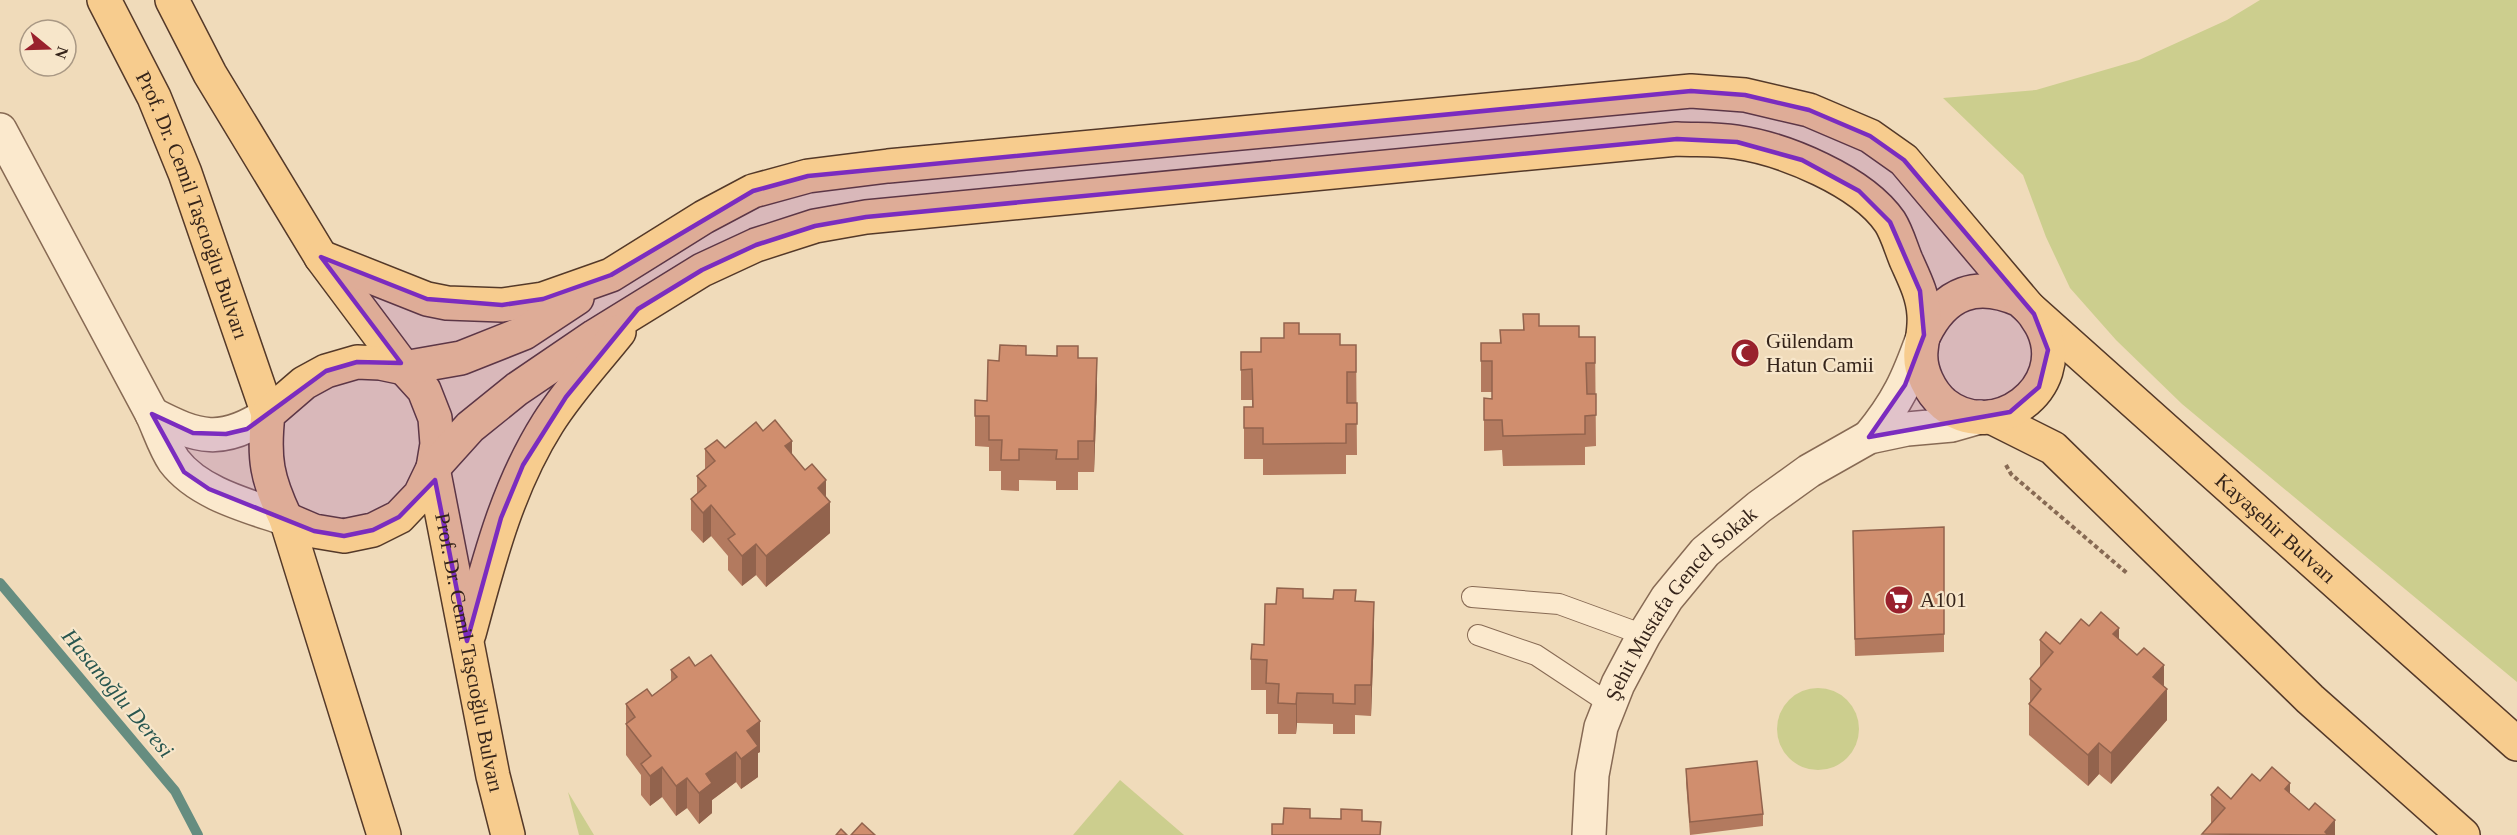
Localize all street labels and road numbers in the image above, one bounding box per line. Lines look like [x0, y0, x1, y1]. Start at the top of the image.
street label: Prof. Dr. Cemil Taşcıoğlu Bulvarı [131, 67, 253, 342]
street label: Kayaşehir Bulvarı [2210, 468, 2341, 589]
street label: Şehit Mustafa Gencel Sokak [1601, 501, 1762, 704]
street label: Prof. Dr. Cemil Taşcıoğlu Bulvarı [430, 511, 509, 795]

